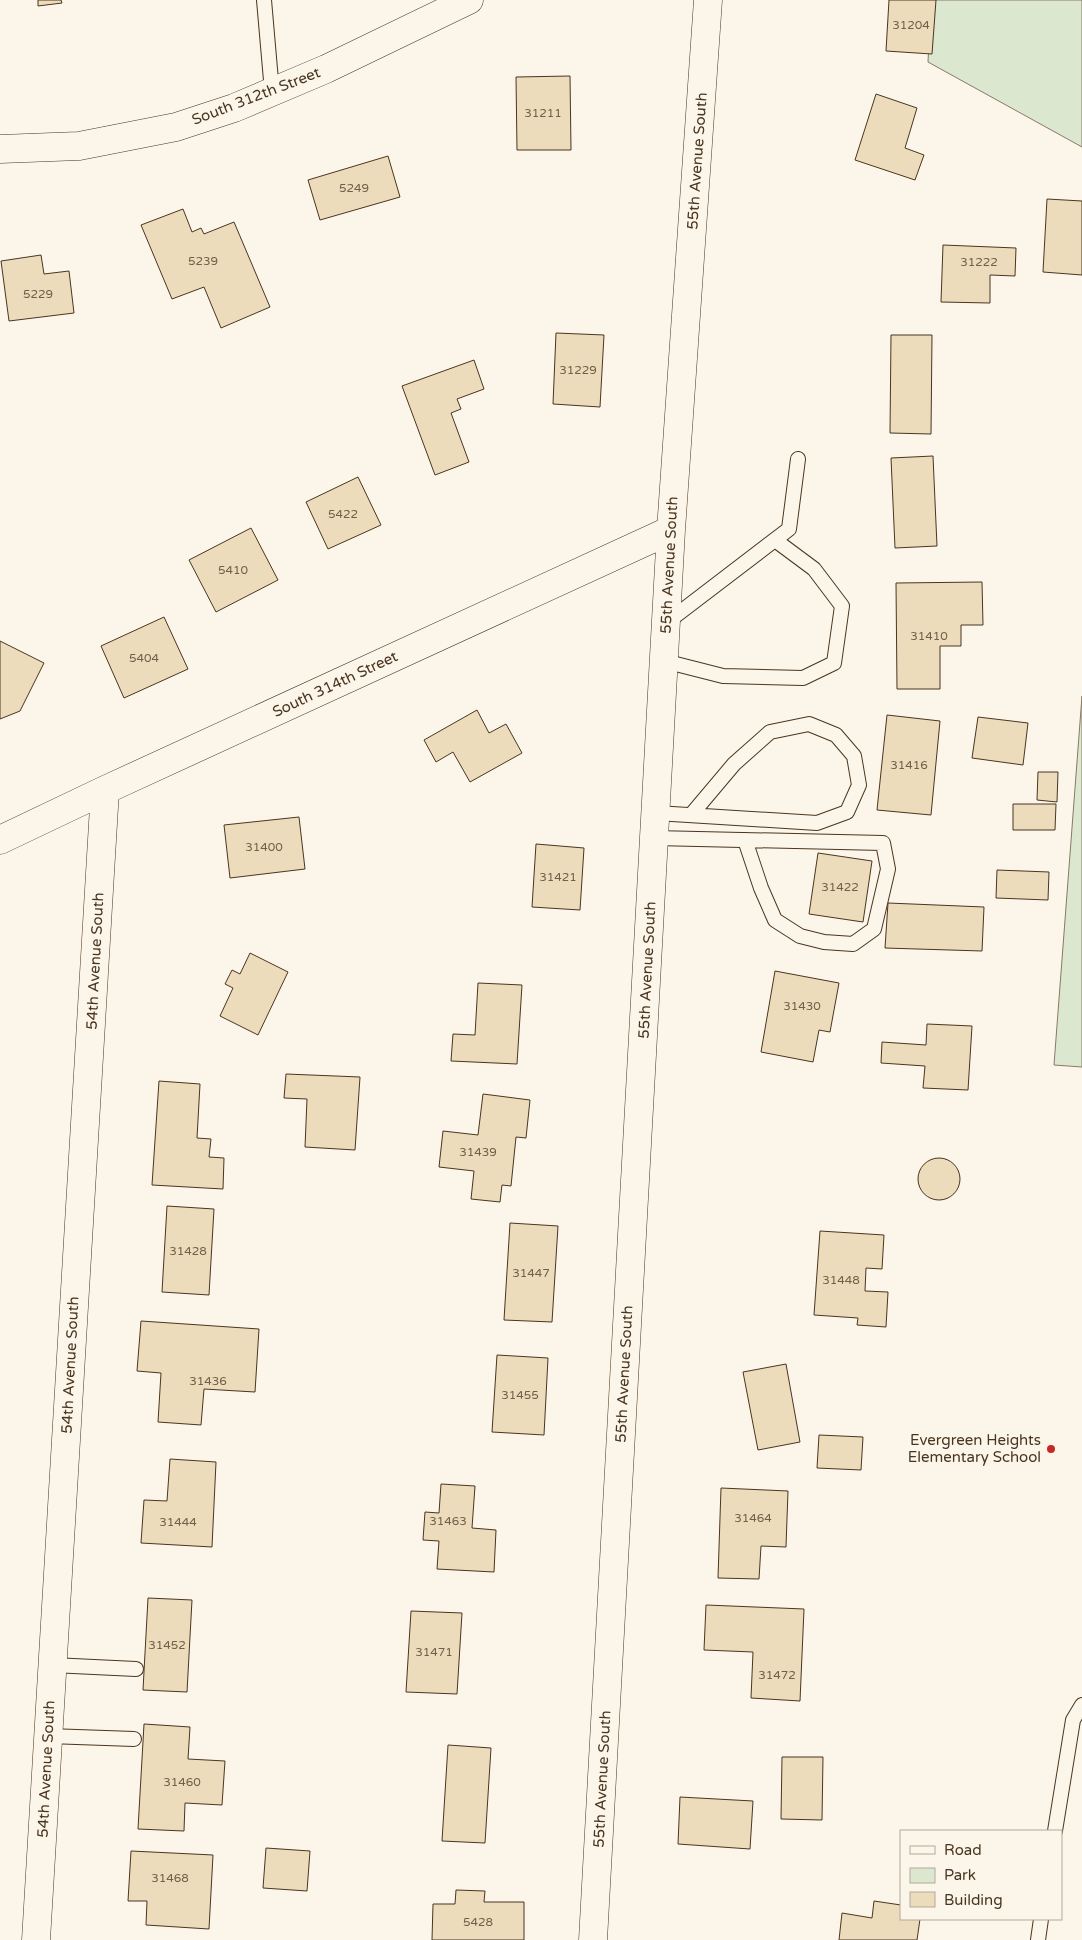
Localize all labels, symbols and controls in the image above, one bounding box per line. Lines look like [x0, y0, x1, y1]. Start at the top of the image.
house number: 31204 [892, 18, 930, 32]
street label: South 312th Street [189, 63, 323, 129]
street label: 55th Avenue South [683, 92, 711, 230]
house number: 31211 [524, 106, 562, 120]
house number: 5249 [339, 181, 369, 195]
house number: 5239 [188, 254, 218, 268]
house number: 31222 [960, 255, 998, 269]
house number: 5229 [23, 287, 53, 301]
house number: 31229 [559, 363, 597, 377]
street label: 55th Avenue South [656, 496, 682, 634]
house number: 5422 [328, 507, 358, 521]
house number: 5410 [218, 563, 249, 577]
house number: 31410 [910, 629, 948, 643]
street label: South 314th Street [269, 647, 401, 721]
house number: 5404 [129, 651, 160, 665]
house number: 31416 [890, 758, 928, 772]
house number: 31400 [245, 840, 283, 854]
house number: 31421 [539, 870, 577, 884]
house number: 31422 [821, 880, 859, 894]
street label: 54th Avenue South [82, 892, 108, 1030]
street label: 55th Avenue South [634, 901, 660, 1039]
house number: 31430 [783, 999, 821, 1013]
house number: 31439 [459, 1145, 497, 1159]
house number: 31428 [169, 1244, 207, 1258]
house number: 31447 [512, 1266, 550, 1280]
house number: 31448 [822, 1273, 860, 1287]
street label: 54th Avenue South [57, 1296, 83, 1434]
street label: 55th Avenue South [611, 1305, 637, 1443]
house number: 31436 [189, 1374, 227, 1388]
house number: 31455 [501, 1388, 539, 1402]
place label: Evergreen Heights Elementary School [908, 1431, 1041, 1466]
marker: Evergreen Heights Elementary School [1045, 1443, 1057, 1455]
house number: 31464 [734, 1511, 772, 1525]
house number: 31463 [429, 1514, 467, 1528]
house number: 31444 [159, 1515, 197, 1529]
house number: 31452 [148, 1638, 186, 1652]
house number: 31471 [415, 1645, 453, 1659]
house number: 31472 [758, 1668, 796, 1682]
street label: 54th Avenue South [33, 1700, 59, 1838]
street label: 55th Avenue South [589, 1710, 615, 1848]
house number: 31460 [163, 1775, 201, 1789]
legend [900, 1830, 1062, 1920]
text: Road [944, 1841, 982, 1859]
text: Park [944, 1866, 976, 1884]
house number: 31468 [151, 1871, 189, 1885]
text: Building [944, 1891, 1003, 1909]
house number: 5428 [463, 1915, 493, 1929]

